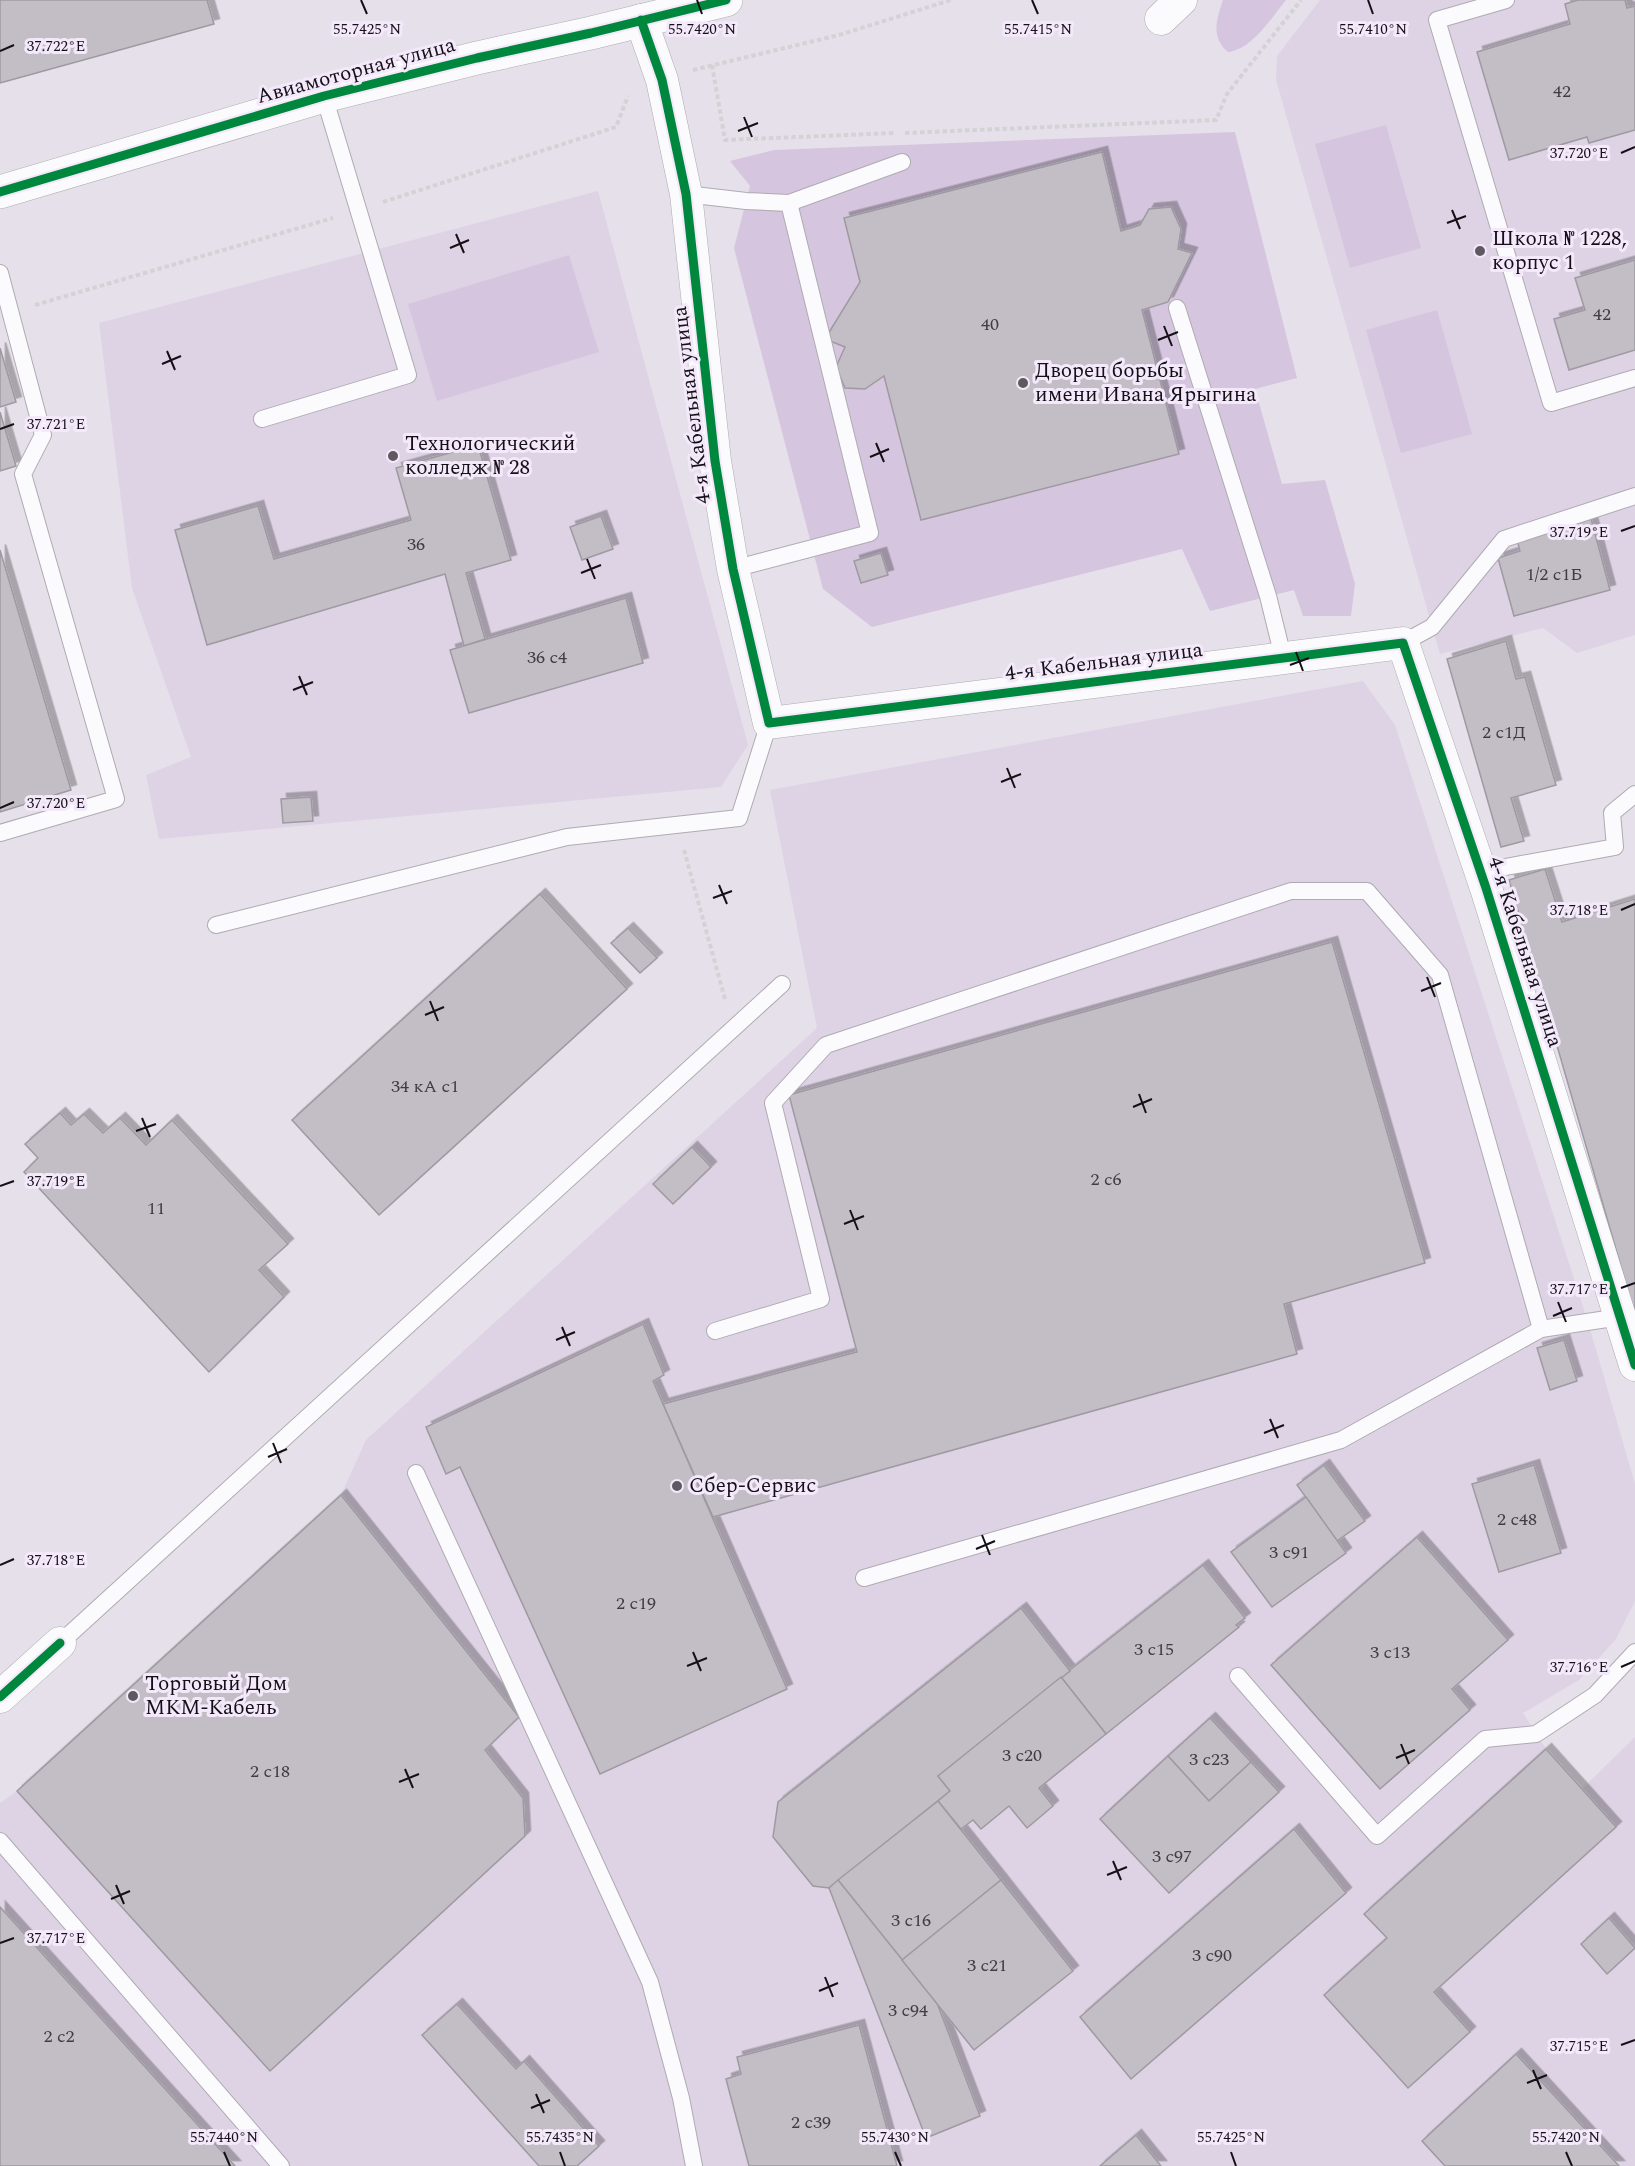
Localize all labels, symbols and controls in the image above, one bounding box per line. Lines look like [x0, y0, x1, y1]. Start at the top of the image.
text: 55.7425°N [333, 18, 401, 41]
text: 55.7420°N [668, 18, 736, 41]
text: 55.7415°N [1004, 18, 1072, 41]
text: 55.7410°N [1339, 18, 1407, 41]
street label: Авиамоторная улица [253, 29, 460, 113]
text: 37.722°E [27, 35, 85, 58]
house number: 42 [1553, 78, 1571, 105]
text: 37.720°E [1550, 142, 1608, 165]
place label: Школа № 1228, корпус 1 [1492, 223, 1627, 279]
marker: Школа № 1228, корпус 1 [1473, 244, 1487, 258]
house number: 42 [1593, 301, 1611, 328]
street label: 4-я Кабельная улица [664, 304, 720, 506]
house number: 40 [981, 311, 999, 338]
place label: Дворец борьбы имени Ивана Ярыгина [1035, 355, 1257, 411]
marker: Дворец борьбы имени Ивана Ярыгина [1016, 376, 1030, 390]
text: 37.721°E [27, 413, 85, 436]
place label: Технологический колледж № 28 [405, 428, 575, 484]
marker: Технологический колледж № 28 [386, 449, 400, 463]
text: 37.719°E [1550, 521, 1608, 544]
house number: 36 [407, 531, 425, 558]
house number: 1/2 с1Б [1526, 561, 1582, 588]
street label: 4-я Кабельная улица [1003, 634, 1205, 690]
house number: 36 с4 [527, 644, 567, 671]
house number: 2 с1Д [1482, 719, 1526, 746]
text: 37.720°E [27, 792, 85, 815]
street label: 4-я Кабельная улица [1479, 852, 1571, 1052]
text: 37.718°E [1550, 899, 1608, 922]
house number: 34 кА с1 [391, 1073, 459, 1100]
house number: 2 с6 [1090, 1166, 1122, 1193]
text: 37.719°E [27, 1170, 85, 1193]
house number: 11 [147, 1195, 165, 1222]
text: 37.717°E [1550, 1278, 1608, 1301]
place label: Сбер-Сервис [689, 1470, 816, 1502]
marker: Сбер-Сервис [670, 1479, 684, 1493]
house number: 2 с48 [1497, 1506, 1537, 1533]
house number: 3 с91 [1269, 1539, 1309, 1566]
text: 37.718°E [27, 1549, 85, 1572]
house number: 2 с19 [616, 1590, 656, 1617]
house number: 3 с15 [1134, 1636, 1174, 1663]
house number: 3 с13 [1370, 1639, 1410, 1666]
text: 37.716°E [1550, 1656, 1608, 1679]
place label: Торговый Дом МКМ-Кабель [145, 1668, 287, 1724]
marker: Торговый Дом МКМ-Кабель [126, 1689, 140, 1703]
house number: 3 с20 [1002, 1742, 1042, 1769]
house number: 3 с23 [1189, 1746, 1229, 1773]
house number: 2 с18 [250, 1758, 290, 1785]
house number: 3 с97 [1152, 1843, 1192, 1870]
house number: 3 с16 [891, 1907, 931, 1934]
text: 37.717°E [27, 1927, 85, 1950]
house number: 3 с90 [1192, 1942, 1232, 1969]
house number: 3 с21 [967, 1952, 1007, 1979]
house number: 3 с94 [888, 1997, 928, 2024]
house number: 2 с2 [43, 2023, 75, 2050]
text: 37.715°E [1550, 2035, 1608, 2058]
house number: 2 с39 [791, 2109, 831, 2136]
text: 55.7440°N [190, 2126, 258, 2149]
text: 55.7435°N [526, 2126, 594, 2149]
text: 55.7430°N [861, 2126, 929, 2149]
text: 55.7425°N [1197, 2126, 1265, 2149]
text: 55.7420°N [1532, 2126, 1600, 2149]

